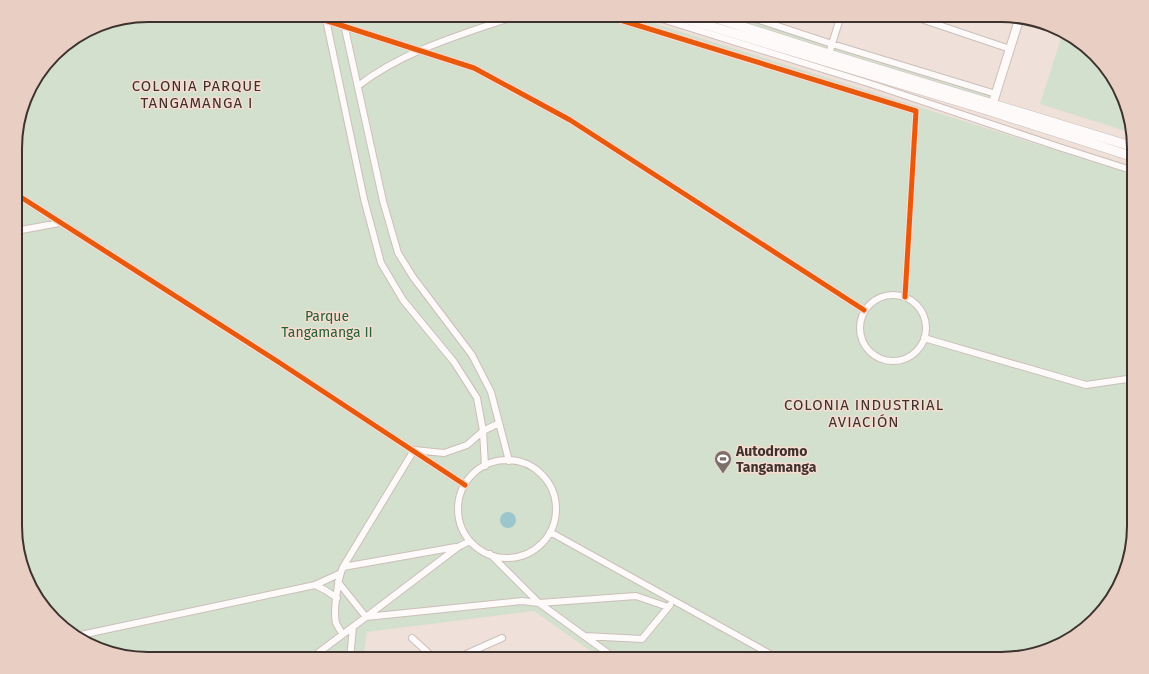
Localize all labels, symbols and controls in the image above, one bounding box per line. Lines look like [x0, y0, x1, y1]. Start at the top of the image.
district label: COLONIA PARQUE TANGAMANGA I [132, 77, 262, 112]
park label: Parque Tangamanga II [281, 308, 373, 341]
district label: COLONIA INDUSTRIAL AVIACIÓN [784, 396, 944, 431]
place label: Autodromo Tangamanga [735, 443, 817, 476]
sports icon: Autodromo Tangamanga [713, 449, 733, 474]

